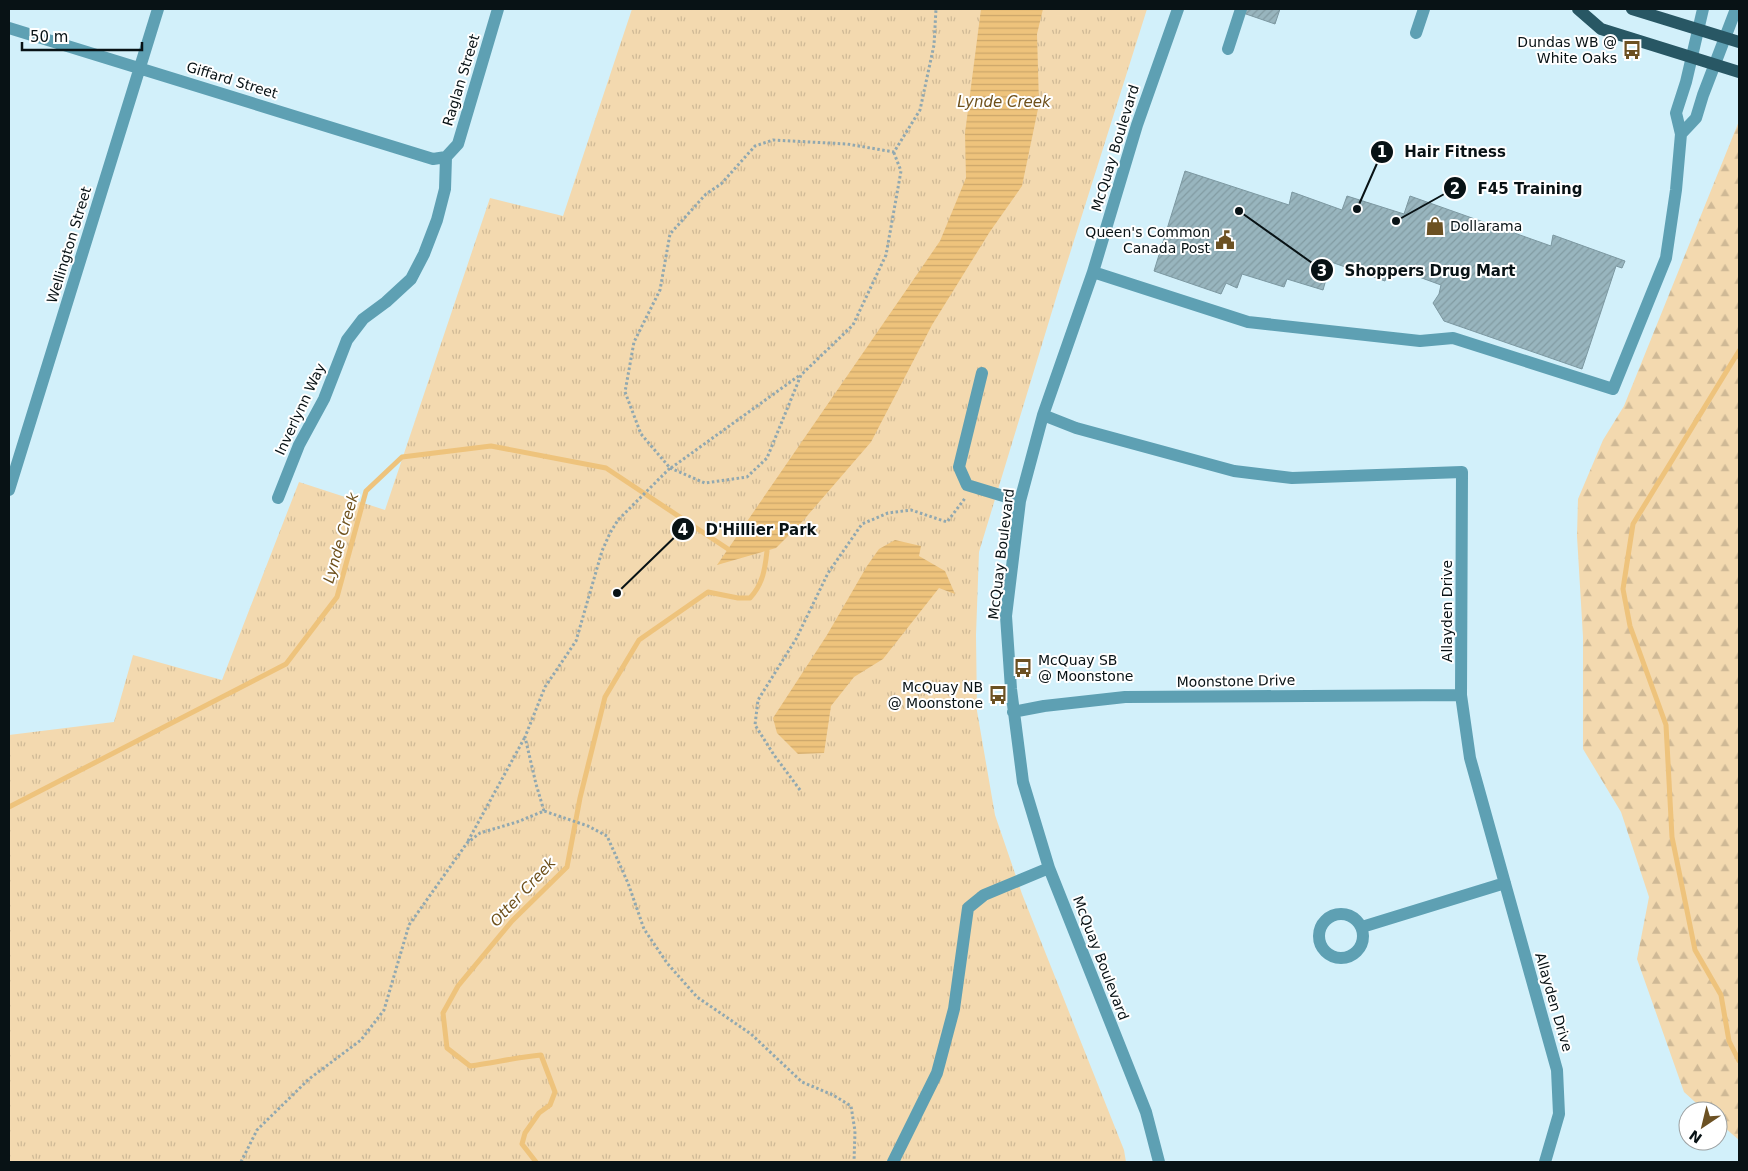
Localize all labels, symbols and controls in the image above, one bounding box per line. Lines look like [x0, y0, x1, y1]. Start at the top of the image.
scale bar [22, 20, 142, 52]
text: 50 m [30, 28, 68, 46]
street label: Raglan Street [439, 32, 483, 128]
place label: Dundas WB @ White Oaks [1517, 34, 1617, 66]
bus stop icon: Dundas WB @ White Oaks [1621, 39, 1643, 61]
street label: Giffard Street [185, 59, 280, 102]
street label: McQuay Boulevard [1088, 83, 1142, 213]
water label: Lynde Creek [957, 93, 1052, 111]
callout: Hair Fitness [1369, 137, 1516, 167]
text: 1 [1377, 143, 1387, 161]
text: Hair Fitness [1404, 143, 1506, 161]
callout: F45 Training [1443, 173, 1593, 203]
text: 2 [1450, 180, 1460, 198]
text: F45 Training [1478, 180, 1582, 198]
street label: Wellington Street [44, 184, 94, 305]
shop icon: Dollarama [1424, 215, 1446, 237]
place label: Dollarama [1450, 218, 1522, 234]
place label: Queen's Common Canada Post [1085, 224, 1211, 256]
public building icon: Queen's Common Canada Post [1214, 229, 1236, 251]
callout: Shoppers Drug Mart [1309, 255, 1525, 285]
text: 3 [1317, 262, 1327, 280]
text: Shoppers Drug Mart [1344, 262, 1516, 280]
street label: Inverlynn Way [272, 360, 328, 458]
street label: McQuay Boulevard [985, 488, 1017, 620]
water label: Lynde Creek [319, 489, 363, 585]
callout: D'Hillier Park [670, 514, 826, 544]
text: 4 [678, 521, 688, 539]
text: D'Hillier Park [705, 521, 818, 539]
street label: Allayden Drive [1439, 560, 1455, 662]
place label: McQuay SB @ Moonstone [1038, 652, 1133, 684]
bus stop icon: McQuay SB @ Moonstone [1012, 657, 1034, 679]
street label: Moonstone Drive [1177, 672, 1295, 690]
place label: McQuay NB @ Moonstone [888, 679, 983, 711]
bus stop icon: McQuay NB @ Moonstone [987, 684, 1009, 706]
water label: Otter Creek [487, 853, 560, 930]
street label: McQuay Boulevard [1070, 894, 1132, 1022]
street label: Allayden Drive [1532, 951, 1576, 1053]
north arrow [1678, 1101, 1728, 1151]
text: N [1686, 1127, 1705, 1147]

